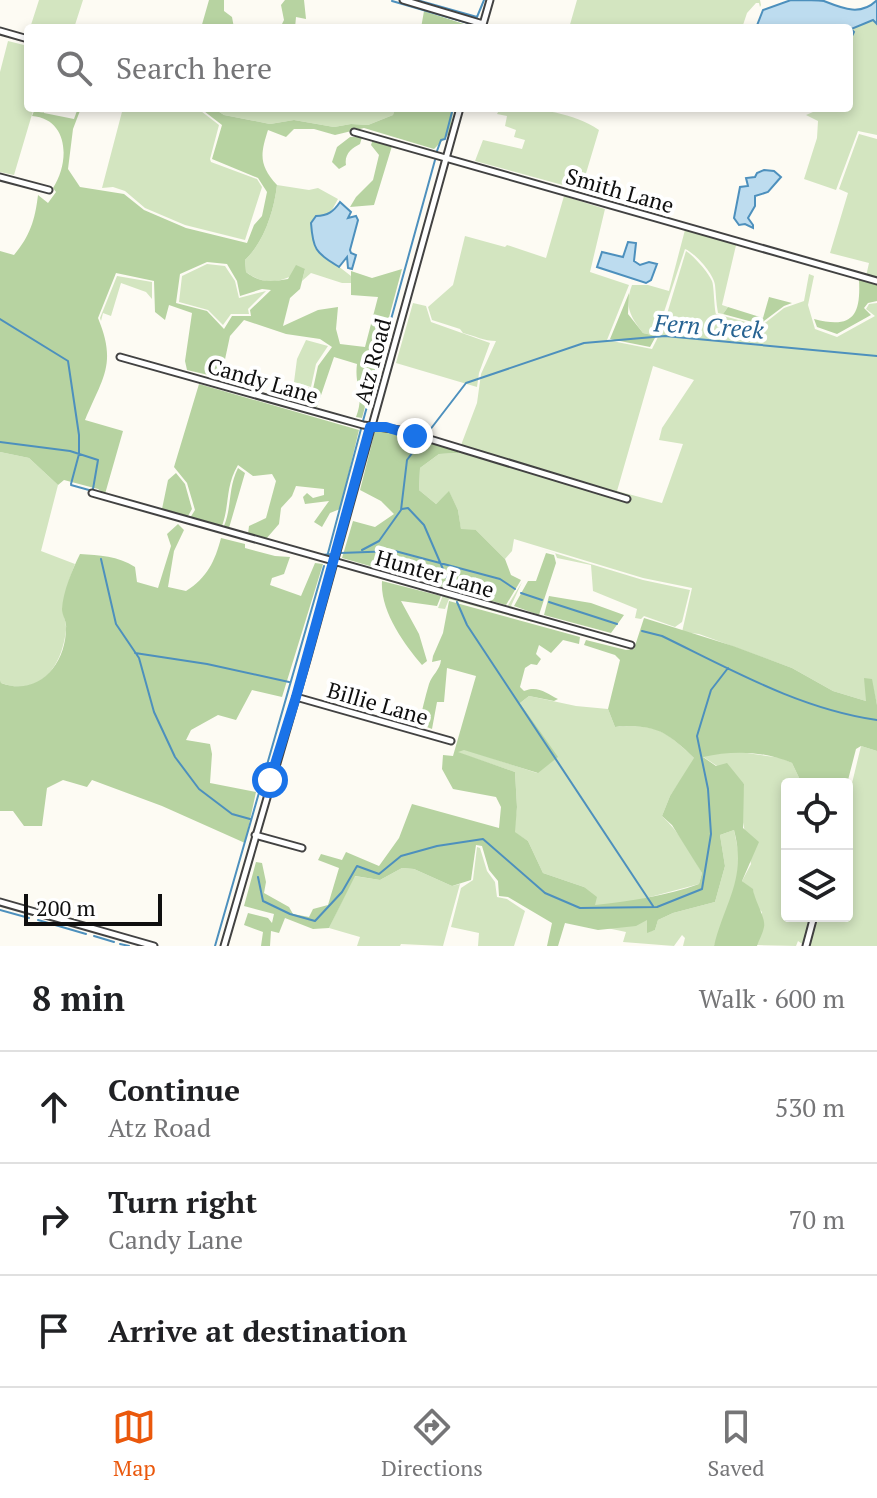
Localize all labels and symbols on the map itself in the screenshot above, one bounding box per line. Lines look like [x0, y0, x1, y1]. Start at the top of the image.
street label: Smith Lane [563, 161, 677, 219]
water label: Fern Creek [652, 306, 765, 346]
street label: Atz Road [347, 315, 397, 407]
street label: Candy Lane [204, 350, 322, 410]
route end [397, 418, 433, 454]
street label: Hunter Lane [372, 542, 498, 604]
street label: Billie Lane [324, 675, 432, 731]
route start [252, 762, 288, 798]
scale bar [24, 890, 162, 926]

